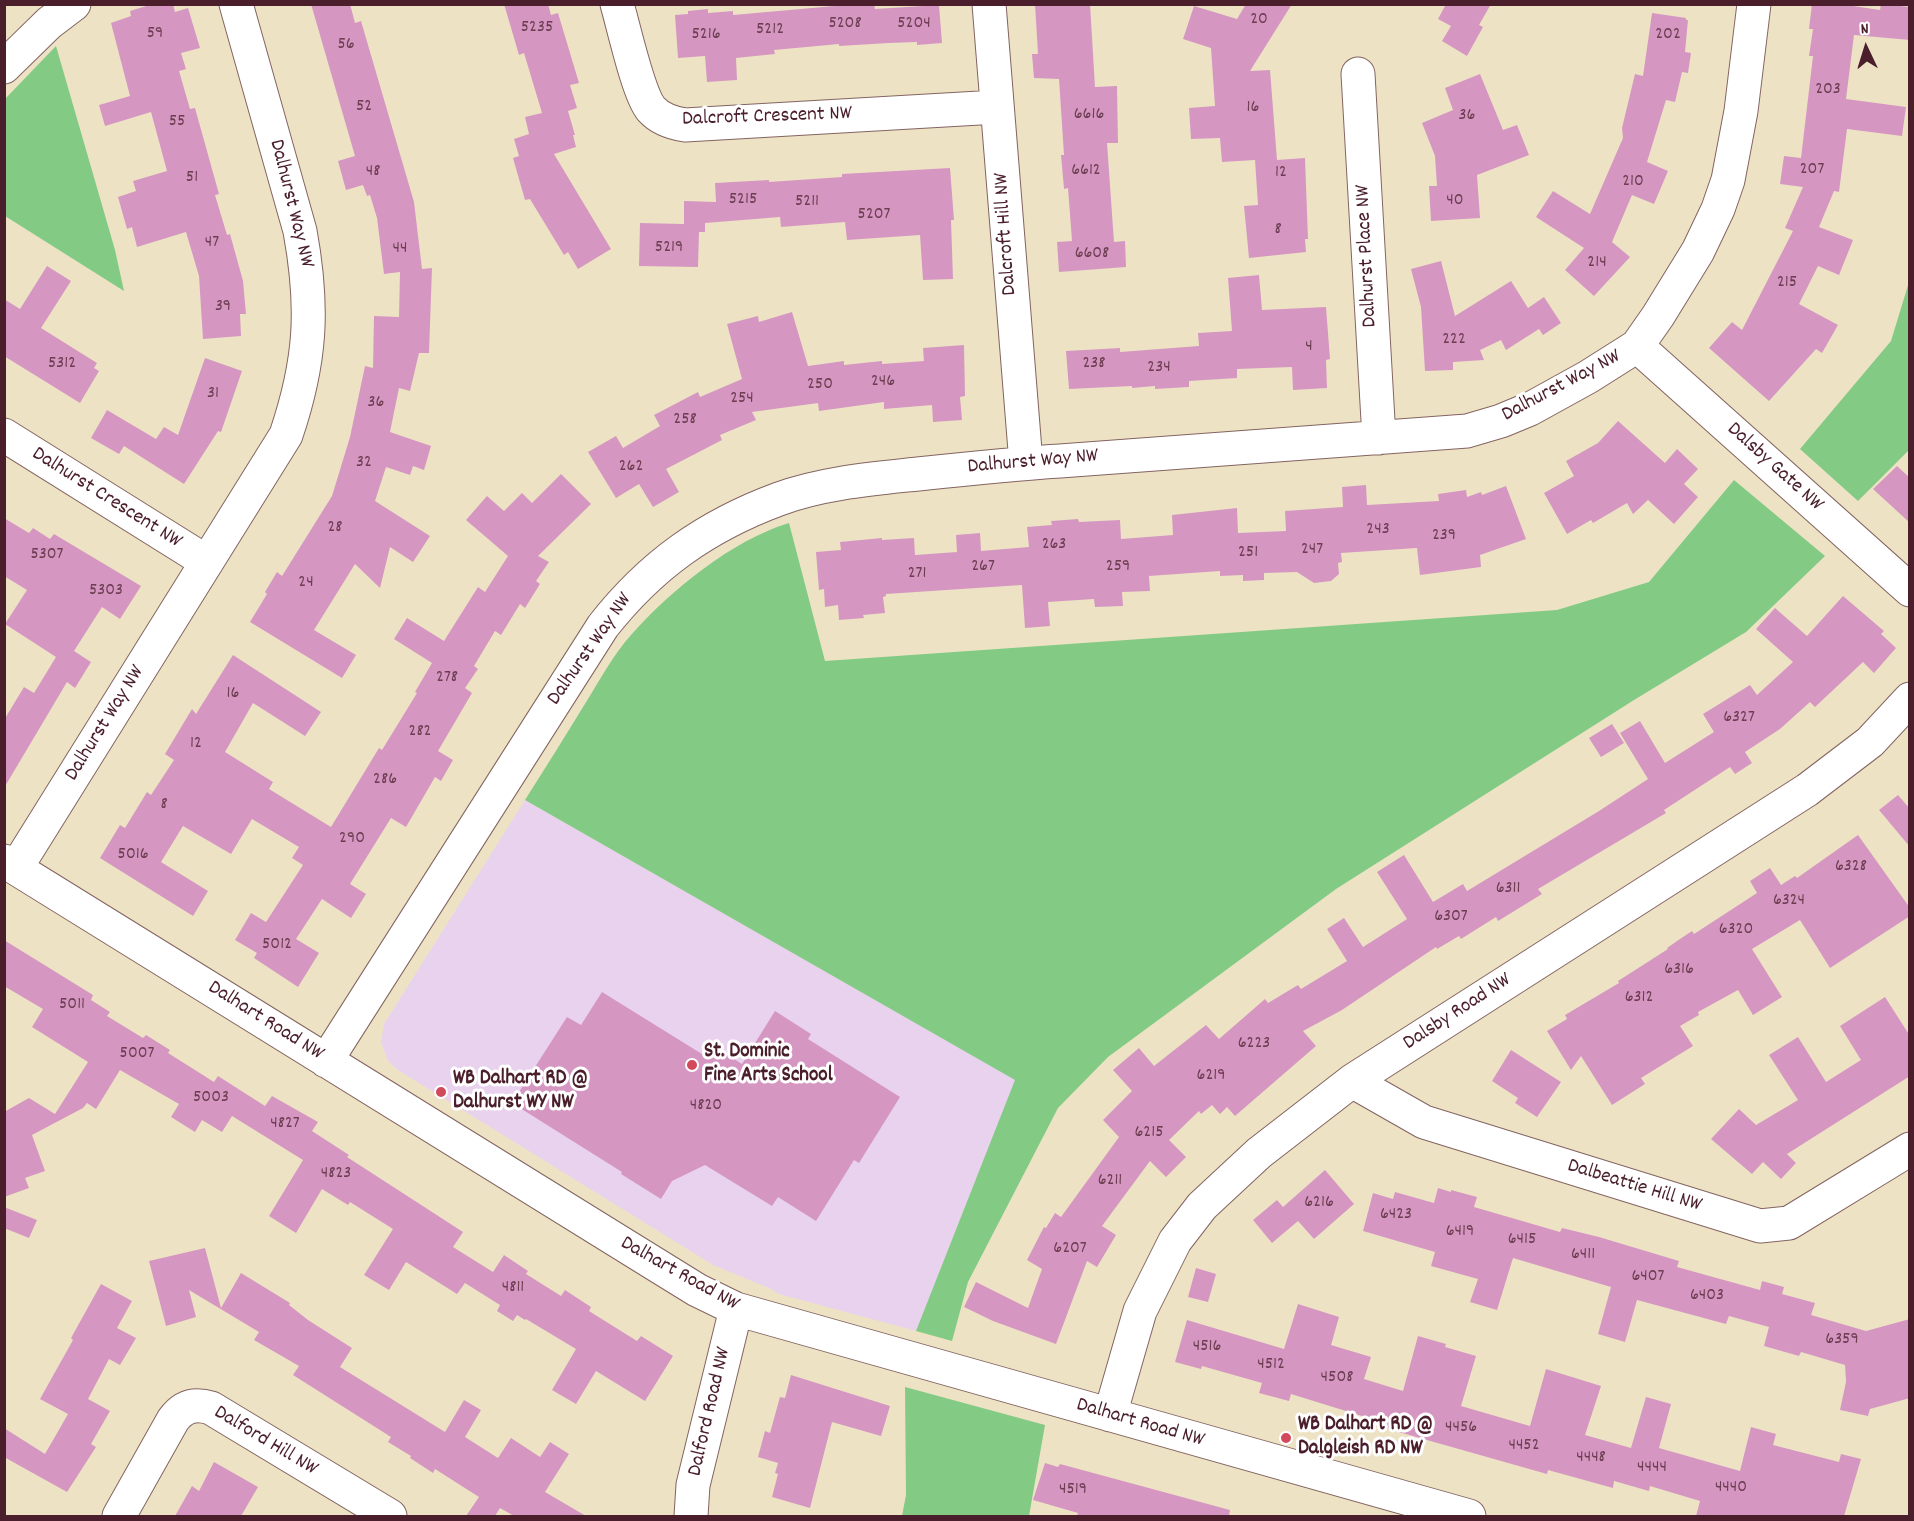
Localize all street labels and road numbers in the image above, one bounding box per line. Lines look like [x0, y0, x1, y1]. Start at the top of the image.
street label: Dalcroft Crescent NW [682, 102, 852, 134]
street label: Dalhurst Way NW [262, 137, 318, 271]
street label: Dalcroft Hill NW [990, 172, 1024, 296]
street label: Dalhurst Place NW [1352, 184, 1384, 328]
street label: Dalhurst Way NW [1498, 345, 1626, 429]
street label: Dalsby Gate NW [1720, 418, 1828, 518]
street label: Dalhurst Crescent NW [26, 443, 186, 555]
street label: Dalhurst Way NW [967, 445, 1099, 481]
street label: Dalhurst Way NW [543, 589, 639, 711]
street label: Dalhurst Way NW [61, 662, 151, 786]
street label: Dalsby Road NW [1399, 969, 1517, 1057]
street label: Dalhart Road NW [202, 976, 328, 1068]
street label: Dalbeattie Hill NW [1564, 1155, 1704, 1219]
street label: Dalhart Road NW [615, 1232, 743, 1318]
street label: Dalford Road NW [684, 1345, 738, 1479]
street label: Dalhart Road NW [1073, 1394, 1207, 1454]
street label: Dalford Hill NW [208, 1401, 322, 1483]

